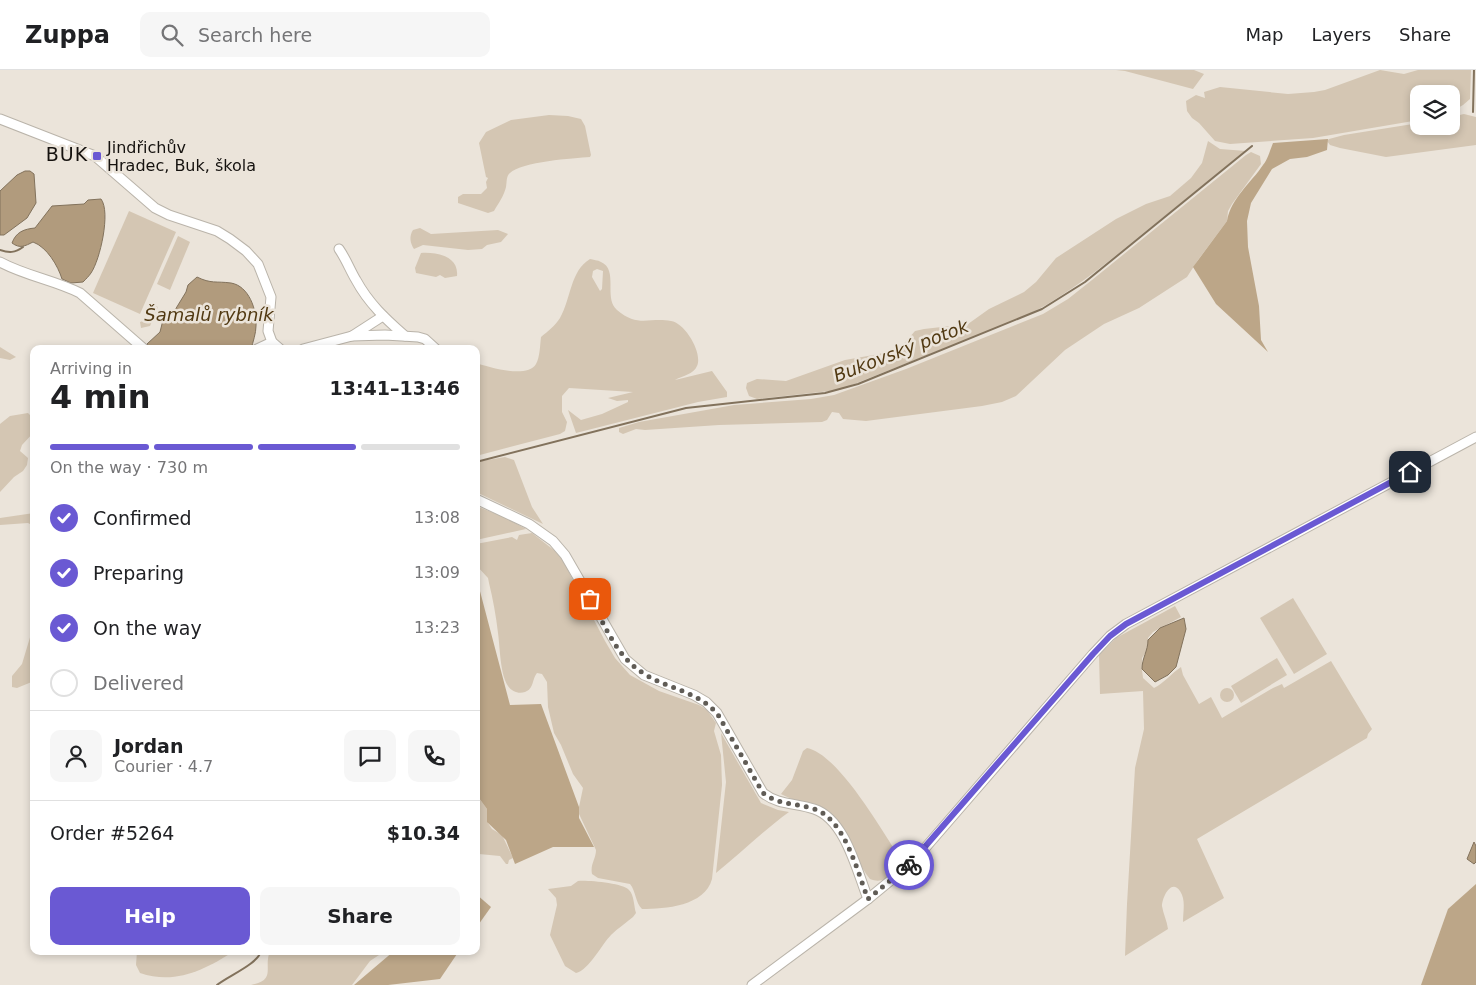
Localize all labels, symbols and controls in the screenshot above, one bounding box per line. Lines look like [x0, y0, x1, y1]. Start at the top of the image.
search box [140, 12, 490, 57]
text: Zuppa [25, 21, 110, 49]
icon: search [158, 21, 186, 49]
text: Search here [198, 24, 312, 46]
text: Map [1245, 24, 1283, 45]
text: Layers [1311, 24, 1371, 45]
text: Share [1399, 24, 1451, 45]
map controls [1410, 85, 1460, 135]
button: layers [1410, 85, 1460, 135]
place label: Jindřichův Hradec, Buk, škola [106, 138, 256, 175]
district label: BUK [46, 143, 88, 165]
marker: Jindřichův Hradec, Buk, škola [91, 150, 103, 162]
water label: Šamalů rybník [144, 304, 275, 325]
water label: Bukovský potok [830, 315, 973, 386]
text: Arriving in [50, 359, 132, 378]
text: 13:41–13:46 [330, 377, 460, 399]
text: 4 min [50, 378, 151, 416]
pin [1389, 451, 1431, 493]
text: On the way · 730 m [50, 458, 208, 477]
icon: home [1396, 458, 1424, 486]
icon: check [50, 504, 78, 532]
text: Confirmed [93, 507, 192, 529]
text: 13:08 [414, 508, 460, 527]
icon: check [50, 559, 78, 587]
text: Preparing [93, 562, 184, 584]
text: 13:09 [414, 563, 460, 582]
pin [569, 578, 611, 620]
icon: bag [576, 585, 604, 613]
icon: check [50, 614, 78, 642]
text: On the way [93, 617, 202, 639]
text: 13:23 [414, 618, 460, 637]
text: Delivered [93, 672, 184, 694]
button: person [50, 730, 102, 782]
button: chat [344, 730, 396, 782]
button: phone [408, 730, 460, 782]
text: Jordan [114, 735, 183, 757]
text: Courier · 4.7 [114, 757, 213, 776]
text: Order #5264 [50, 822, 174, 844]
text: $10.34 [387, 822, 460, 844]
courier [884, 840, 934, 890]
icon: bike [895, 851, 923, 879]
button: Help [50, 887, 250, 945]
button: Share [260, 887, 460, 945]

